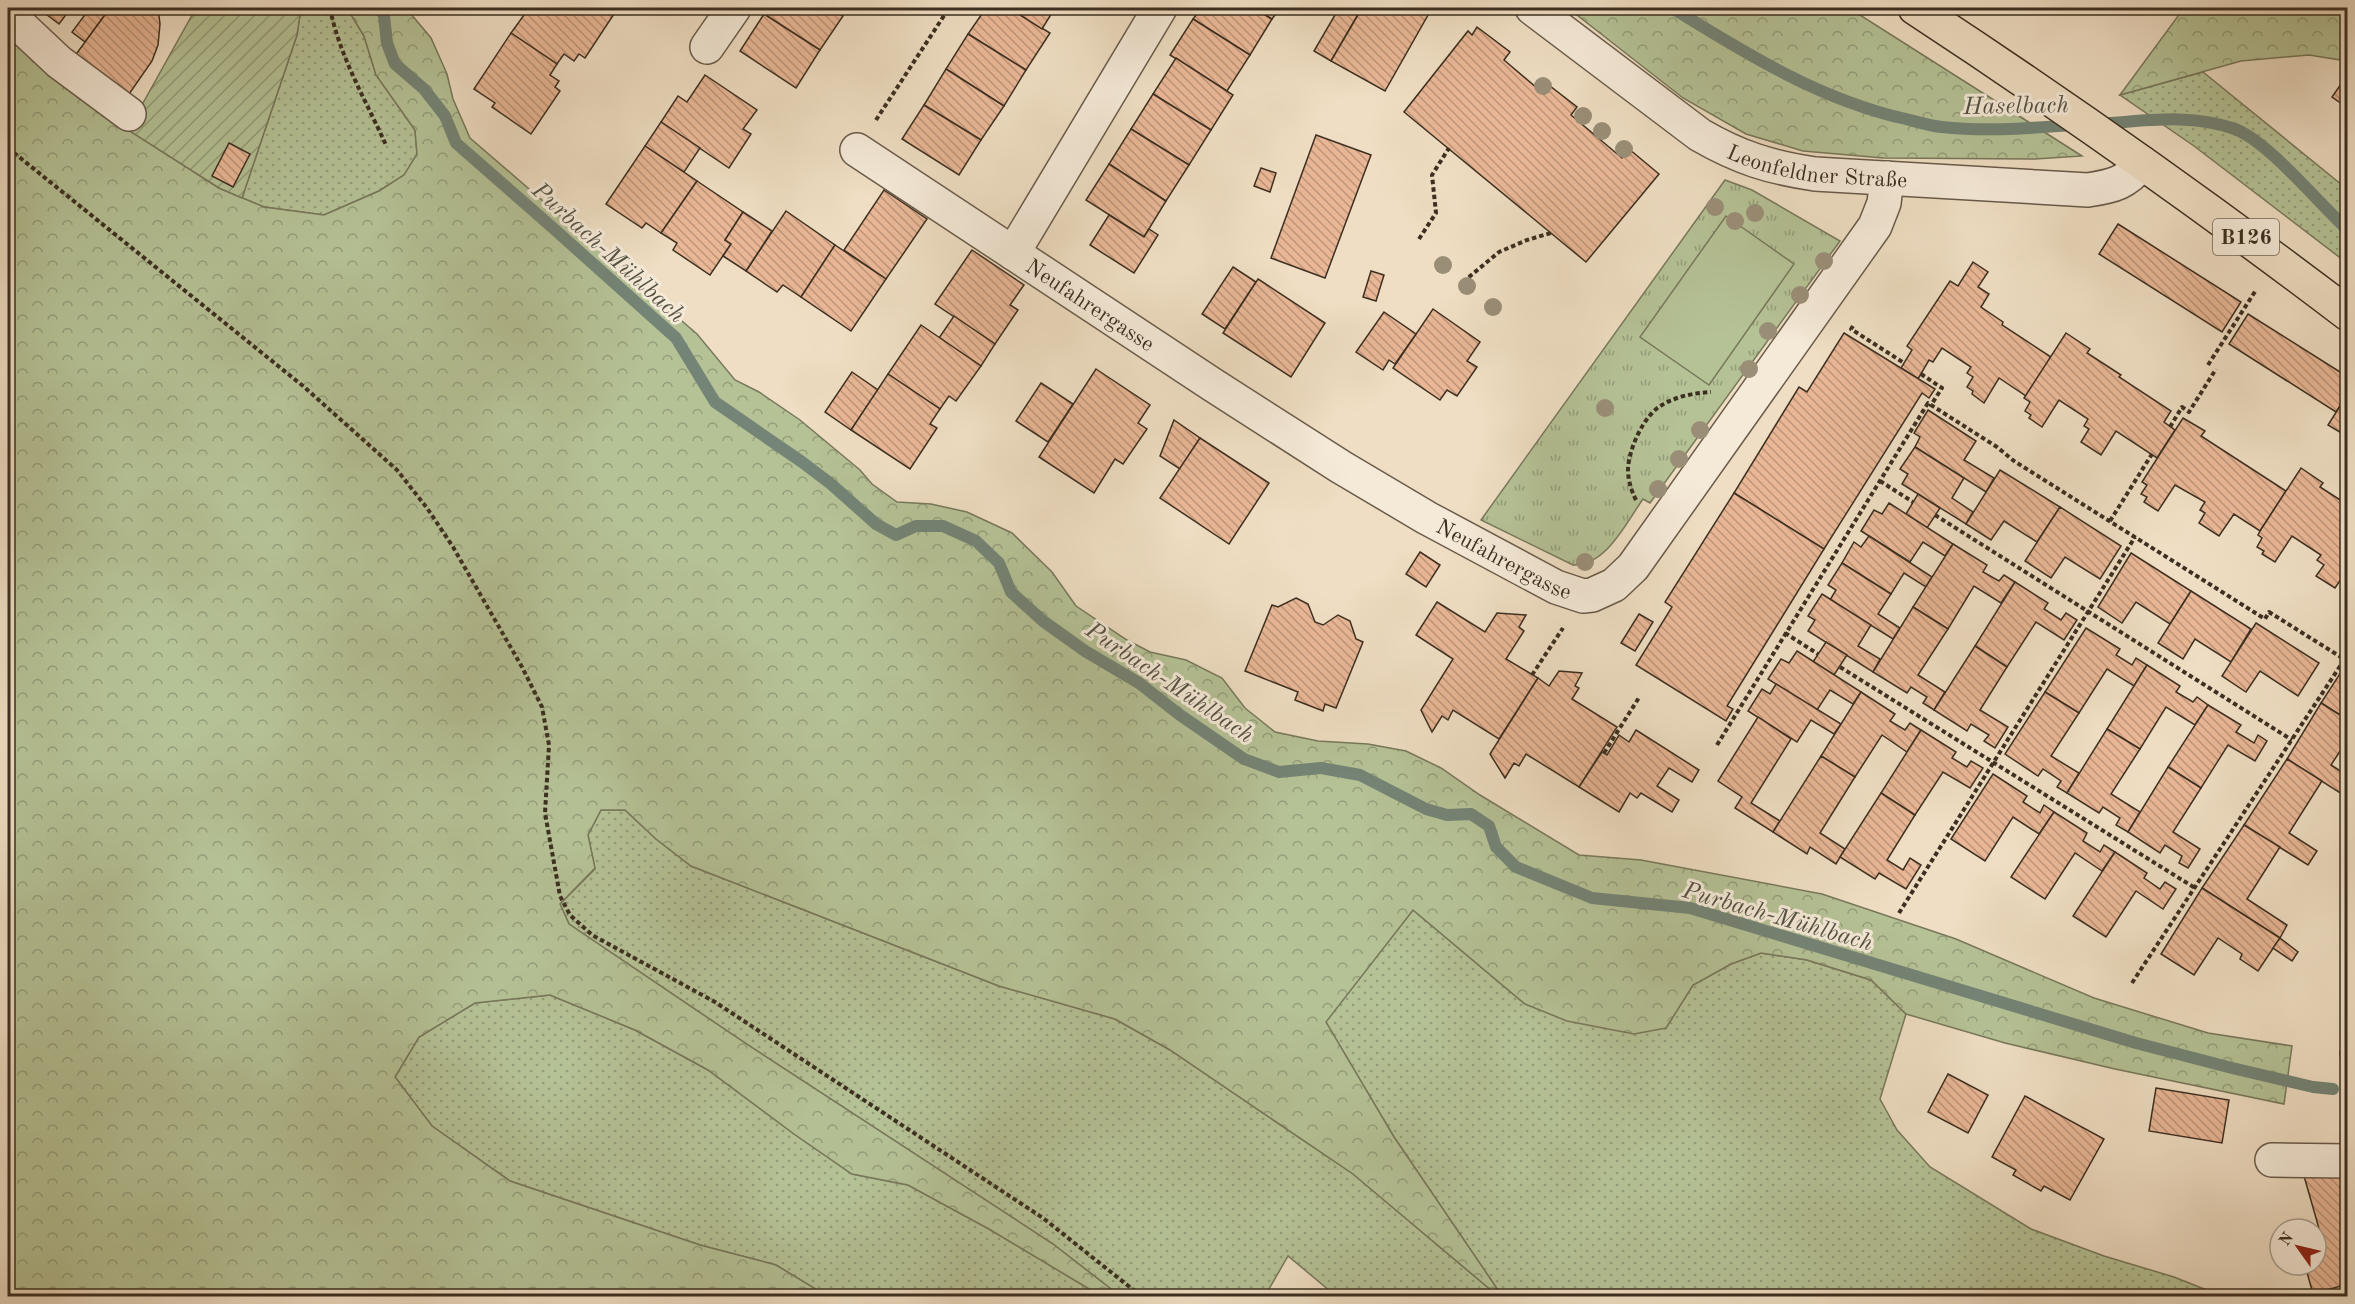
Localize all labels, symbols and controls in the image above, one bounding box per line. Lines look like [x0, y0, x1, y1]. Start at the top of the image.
water label: Haselbach [1962, 94, 2069, 120]
street label: Leonfeldner Straße [1723, 142, 1908, 192]
water label: Purbach-Mühlbach [526, 178, 689, 328]
road number: B126 [2213, 219, 2279, 255]
street label: Neufahrergasse [1021, 256, 1158, 356]
street label: Neufahrergasse [1432, 516, 1574, 604]
water label: Purbach-Mühlbach [1080, 618, 1257, 749]
water label: Purbach-Mühlbach [1679, 879, 1875, 957]
north arrow [2268, 1217, 2328, 1277]
text: N [2277, 1230, 2298, 1249]

